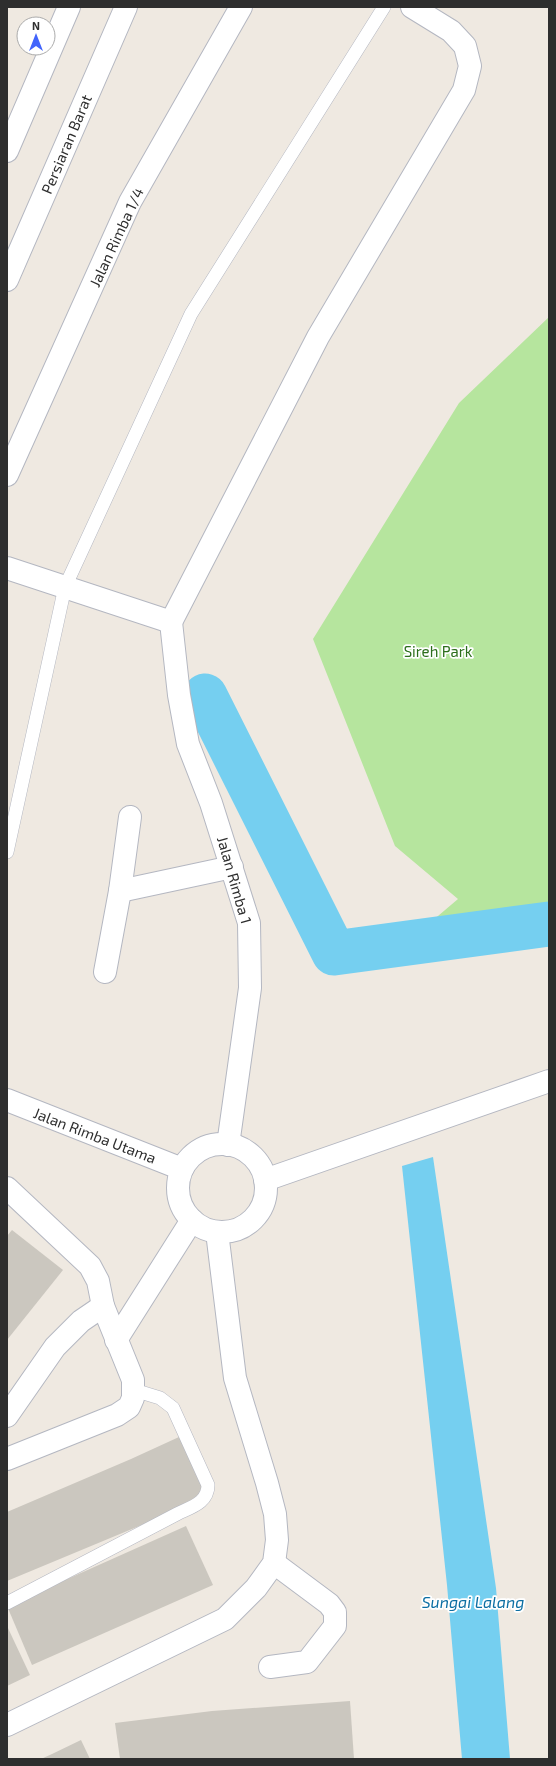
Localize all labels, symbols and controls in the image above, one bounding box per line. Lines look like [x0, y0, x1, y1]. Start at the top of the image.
north arrow [16, 16, 56, 56]
text: N [32, 19, 40, 32]
street label: Persiaran Barat [37, 91, 95, 196]
street label: Jalan Rimba 1/4 [85, 185, 147, 289]
park label: Sireh Park [404, 642, 473, 660]
street label: Jalan Rimba 1 [214, 834, 256, 926]
street label: Jalan Rimba Utama [31, 1103, 159, 1167]
water label: Sungai Lalang [422, 1592, 524, 1611]

